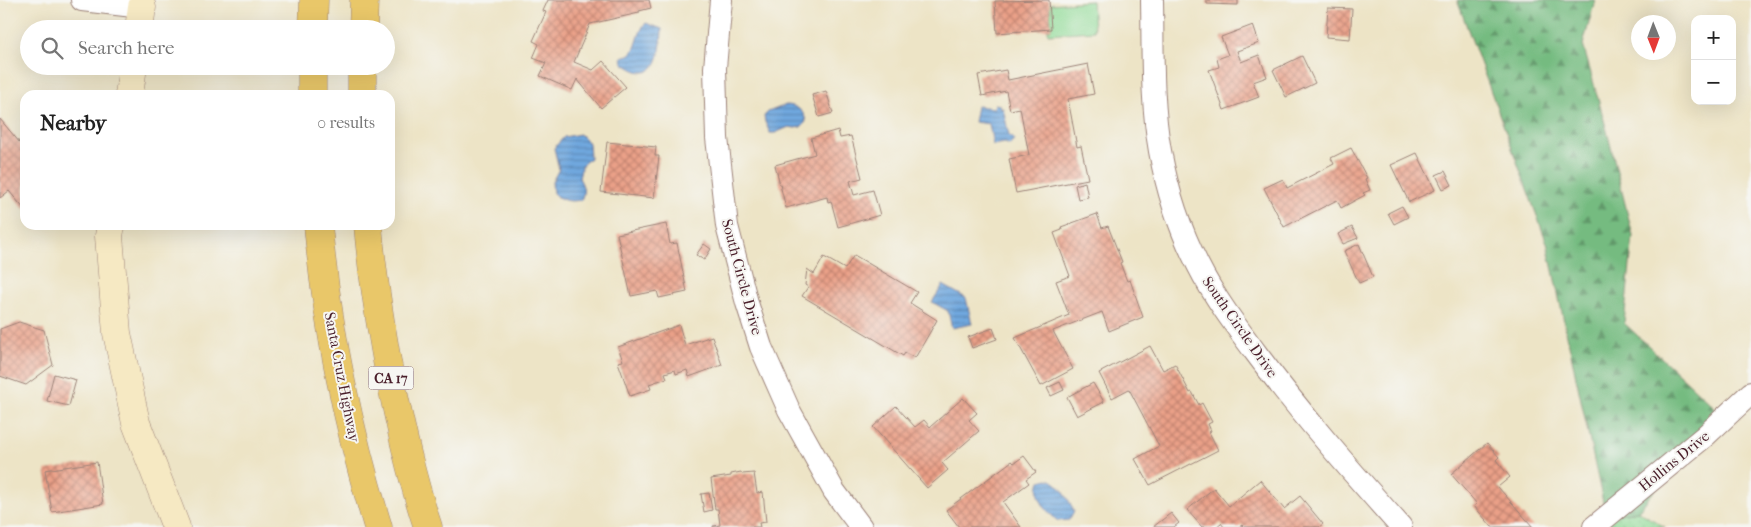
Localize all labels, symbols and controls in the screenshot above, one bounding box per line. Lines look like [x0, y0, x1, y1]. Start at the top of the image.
north arrow [1631, 15, 1676, 60]
map controls [1691, 15, 1736, 105]
button: + [1691, 15, 1736, 60]
search box [20, 20, 395, 75]
icon: search [38, 34, 66, 62]
text: Search here [78, 37, 174, 59]
button: − [1691, 60, 1736, 105]
text: Nearby [40, 111, 106, 135]
text: 0 results [317, 113, 375, 132]
street label: South Circle Drive [718, 217, 766, 337]
street label: South Circle Drive [1198, 273, 1282, 381]
street label: Santa Cruz Highway [321, 311, 364, 444]
road number: CA 17 [368, 366, 414, 389]
street label: Hollins Drive [1635, 427, 1714, 495]

